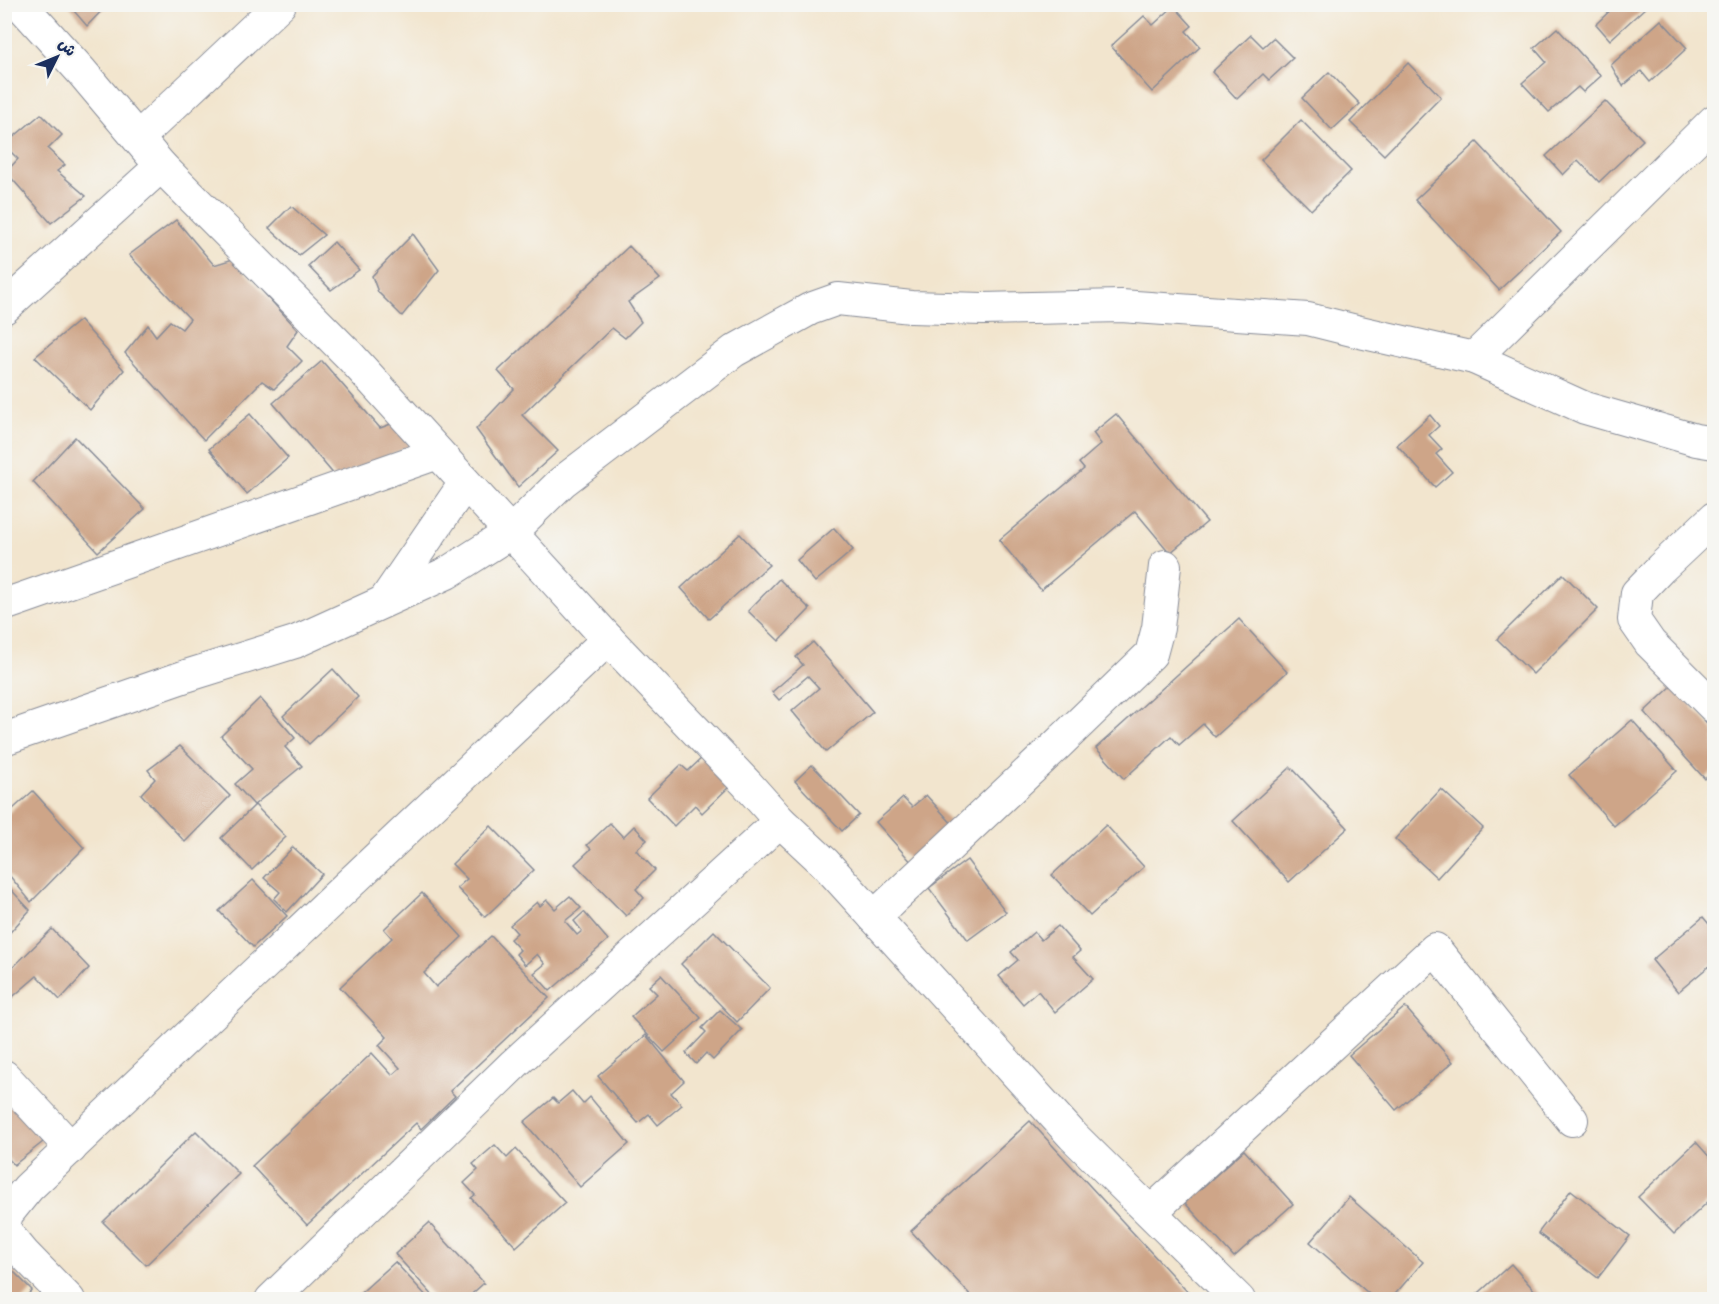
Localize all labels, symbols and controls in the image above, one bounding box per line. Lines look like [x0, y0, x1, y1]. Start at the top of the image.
north arrow [27, 27, 87, 87]
text: ش [54, 31, 83, 61]

